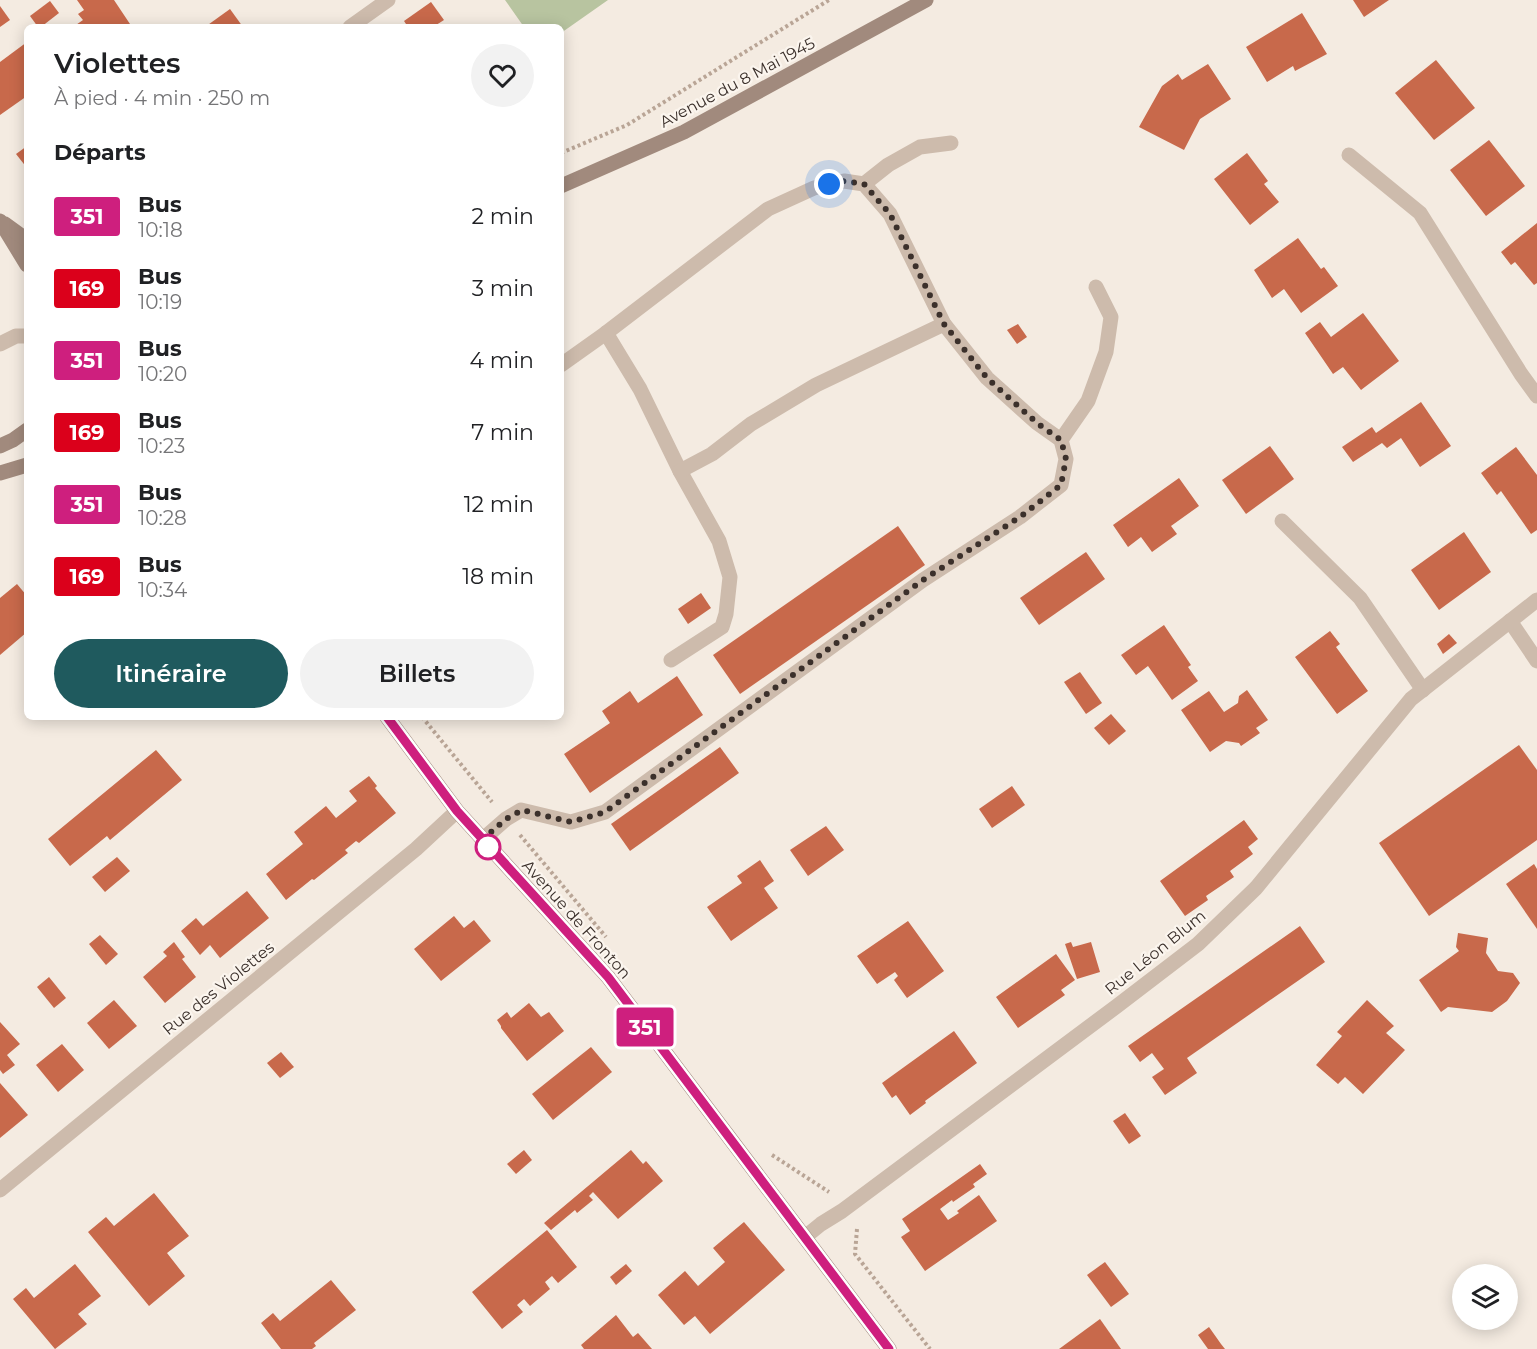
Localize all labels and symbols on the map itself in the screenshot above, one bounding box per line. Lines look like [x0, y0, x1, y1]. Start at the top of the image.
street label: Avenue du 8 Mai 1945 [656, 33, 818, 131]
your location [814, 169, 844, 199]
unlabelled marker [475, 834, 501, 860]
street label: Avenue de Fronton [518, 856, 635, 983]
street label: Rue Léon Blum [1101, 906, 1210, 999]
street label: Rue des Violettes [159, 938, 278, 1039]
line badge: 351 [610, 1008, 680, 1046]

